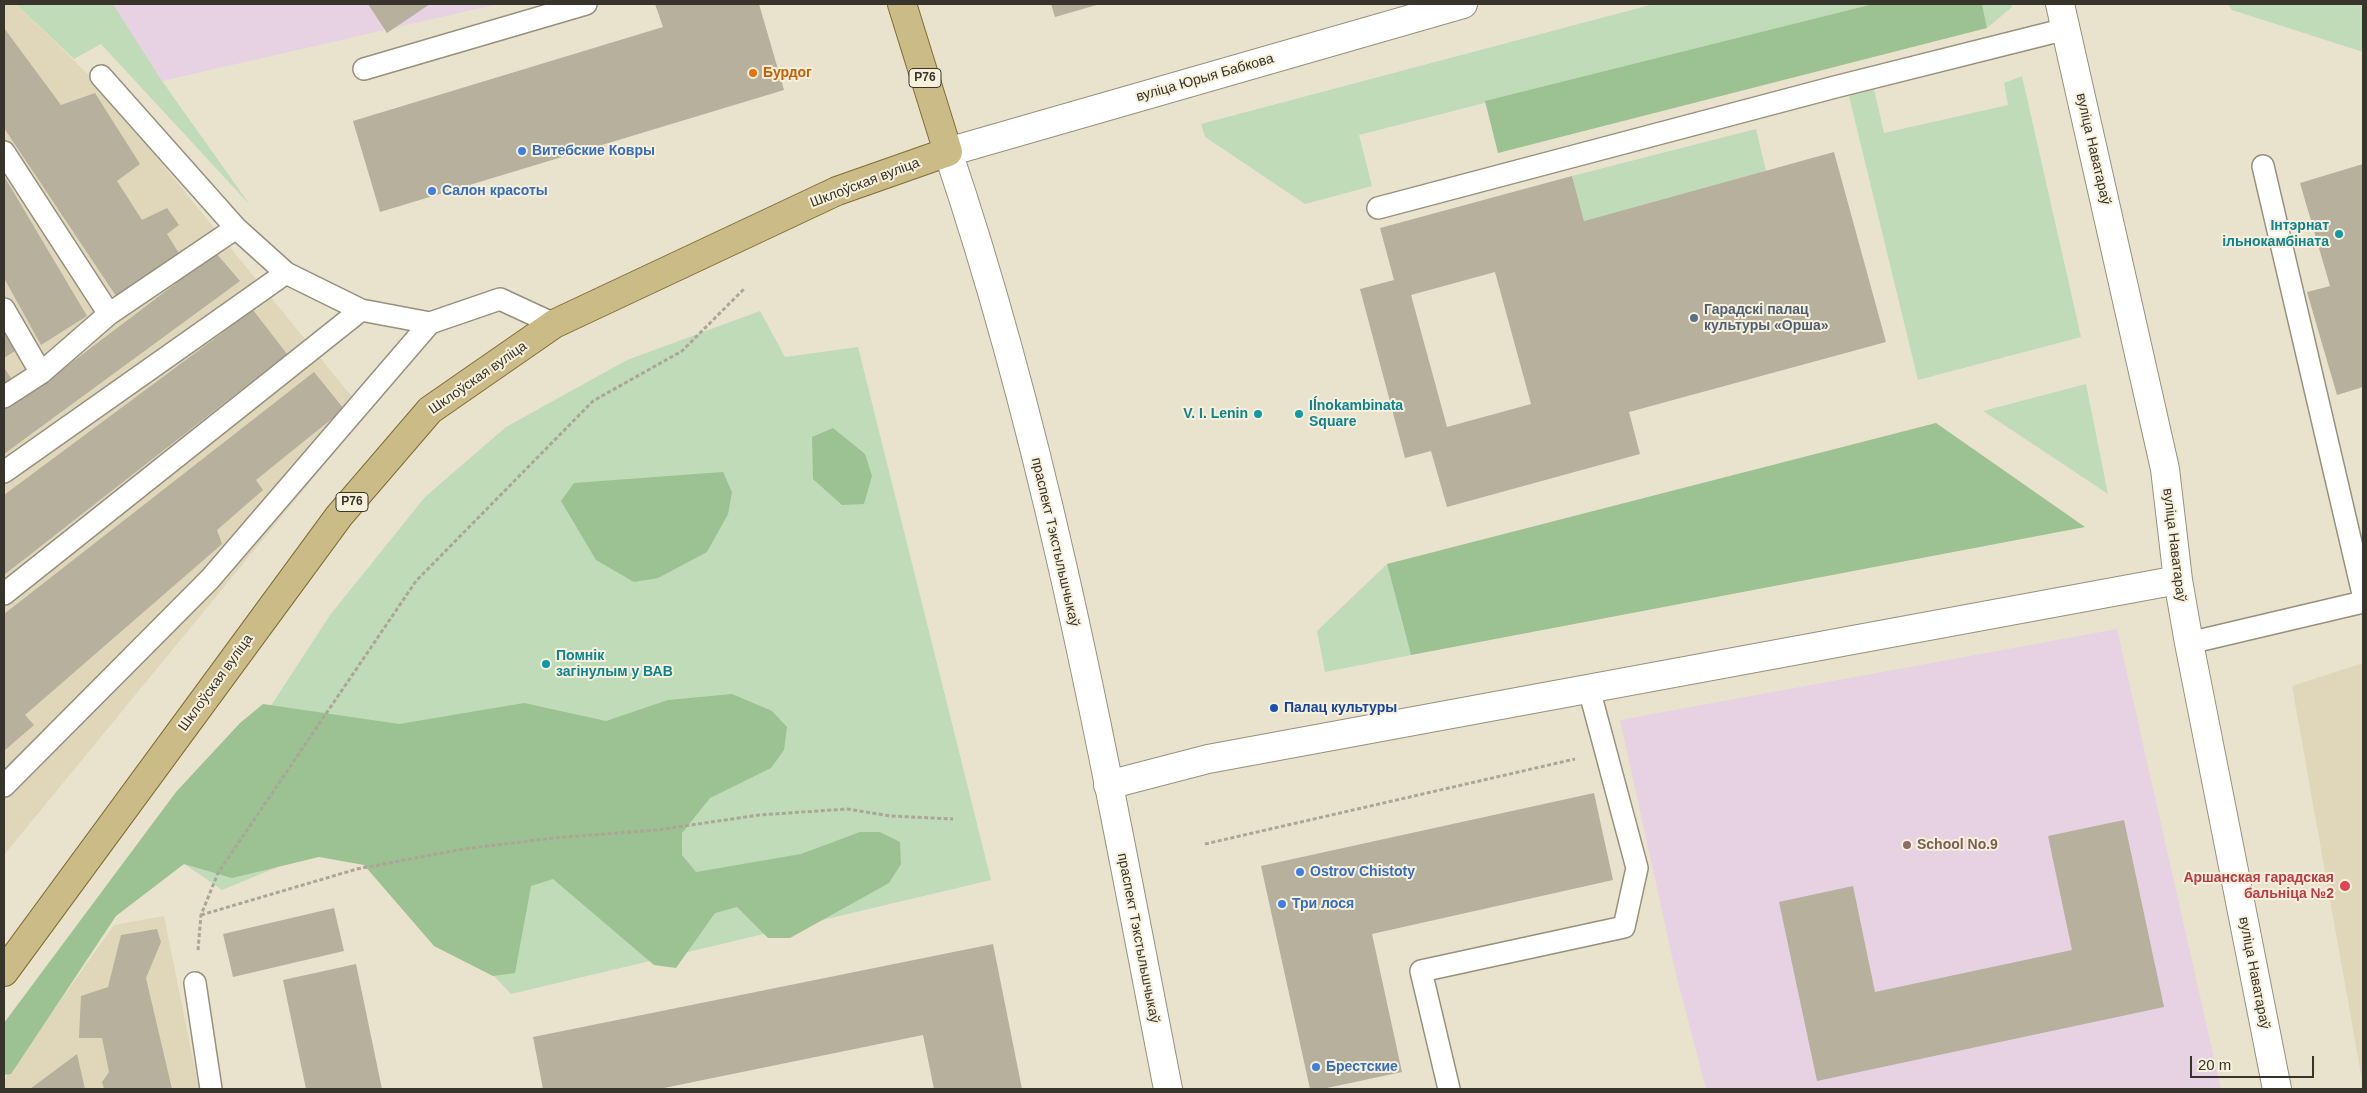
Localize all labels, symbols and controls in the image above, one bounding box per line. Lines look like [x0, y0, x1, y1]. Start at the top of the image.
street label: вуліца Юрыя Бабкова [1134, 50, 1276, 106]
place label: Бурдог [763, 65, 812, 81]
marker: Бурдог [747, 67, 759, 79]
road number: Р76 [909, 68, 941, 88]
street label: вуліца Наватараў [2072, 92, 2114, 206]
place label: Витебские Ковры [532, 143, 655, 159]
marker: Витебские Ковры [516, 145, 528, 157]
street label: Шклоўская вуліца [808, 154, 922, 212]
place label: Салон красоты [442, 183, 548, 199]
marker: Салон красоты [426, 185, 438, 197]
place label: Інтэрнат ільнокамбіната [2222, 218, 2329, 250]
marker: Інтэрнат ільнокамбіната [2333, 228, 2345, 240]
place label: Гарадскі палац культуры «Орша» [1704, 302, 1829, 334]
marker: Гарадскі палац культуры «Орша» [1688, 312, 1700, 324]
street label: Шклоўская вуліца [426, 338, 530, 418]
place label: Iĺnokambinata Square [1309, 398, 1403, 431]
place label: V. I. Lenin [1183, 406, 1248, 422]
marker: V. I. Lenin [1252, 408, 1264, 420]
marker: Iĺnokambinata Square [1293, 408, 1305, 420]
street label: праспект Тэкстыльшчыкаў [1027, 456, 1083, 628]
street label: вуліца Наватараў [2159, 487, 2189, 603]
road number: Р76 [336, 492, 368, 512]
street label: Шклоўская вуліца [175, 631, 257, 735]
place label: Помнік загінулым у ВАВ [556, 648, 673, 680]
marker: Помнік загінулым у ВАВ [540, 658, 552, 670]
place label: Палац культуры [1284, 700, 1397, 716]
marker: Палац культуры [1268, 702, 1280, 714]
place label: School No.9 [1917, 837, 1998, 853]
marker: School No.9 [1901, 839, 1913, 851]
street label: праспект Тэкстыльшчыкаў [1113, 852, 1163, 1024]
place label: Ostrov Chistoty [1310, 864, 1415, 880]
marker: Ostrov Chistoty [1294, 866, 1306, 878]
place label: Аршанская гарадская бальніца №2 [2183, 870, 2334, 902]
marker: Аршанская гарадская бальніца №2 [2338, 879, 2352, 893]
place label: Три лося [1292, 896, 1354, 912]
marker: Три лося [1276, 898, 1288, 910]
street label: вуліца Наватараў [2235, 915, 2273, 1031]
scale bar [2192, 1046, 2316, 1078]
text: 20 m [2198, 1056, 2231, 1073]
place label: Брестские [1326, 1059, 1398, 1075]
marker: Брестские [1310, 1061, 1322, 1073]

